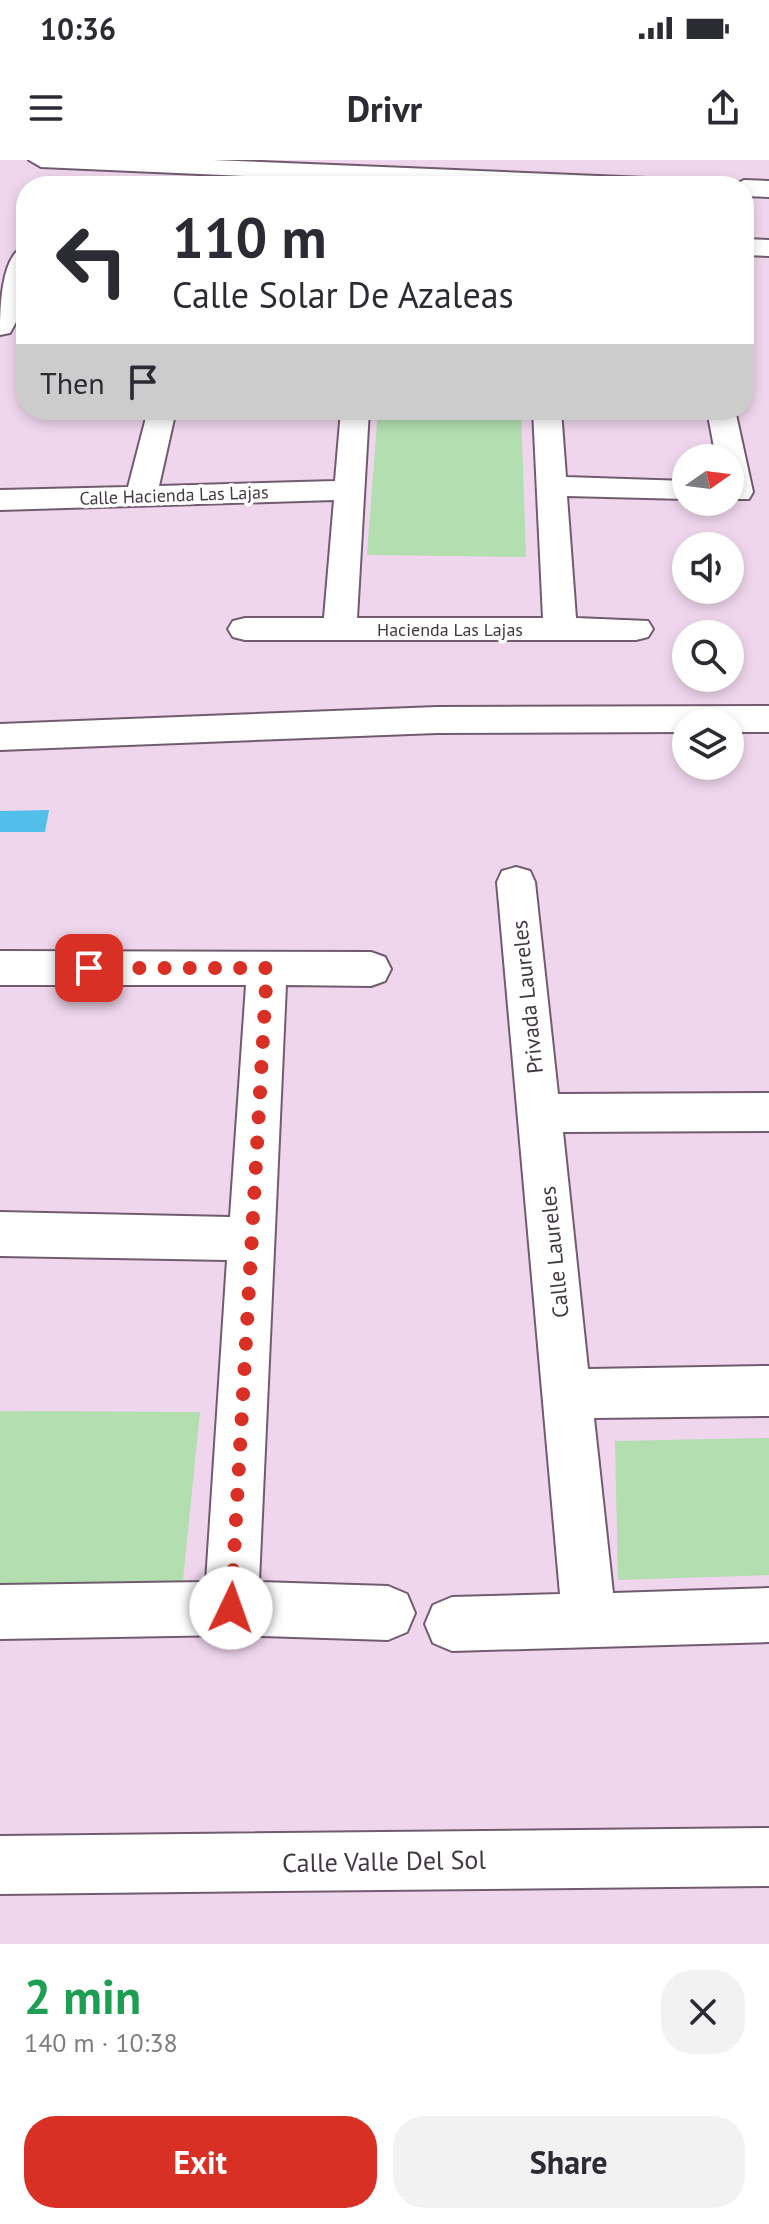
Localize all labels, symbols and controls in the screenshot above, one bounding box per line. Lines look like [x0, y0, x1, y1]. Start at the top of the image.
text: 10:36 [40, 9, 116, 48]
text: Drivr [347, 85, 422, 132]
icon: menu [24, 86, 68, 130]
icon: share [701, 86, 745, 130]
text: 110 m [172, 201, 327, 273]
icon: left [40, 208, 144, 312]
text: Calle Solar De Azaleas [172, 271, 514, 318]
icon: arrive [121, 360, 165, 404]
text: Then [40, 363, 105, 402]
north arrow [672, 444, 744, 516]
map controls [672, 444, 744, 780]
street label: Calle Hacienda Las Lajas [79, 480, 269, 510]
button: sound [672, 532, 744, 604]
street label: Hacienda Las Lajas [377, 618, 523, 641]
button: search [672, 620, 744, 692]
button: layers [672, 708, 744, 780]
street label: Privada Laureles [505, 919, 549, 1075]
pin [55, 934, 123, 1002]
icon: arrive [67, 946, 111, 990]
street label: Calle Laureles [533, 1185, 575, 1319]
position arrow [189, 1566, 273, 1650]
street label: Calle Valle Del Sol [282, 1843, 486, 1879]
text: 2 min [24, 1965, 141, 2027]
button: close [661, 1970, 745, 2054]
text: 140 m · 10:38 [24, 2026, 178, 2059]
button: Exit [24, 2116, 377, 2208]
button: Share [393, 2116, 745, 2208]

